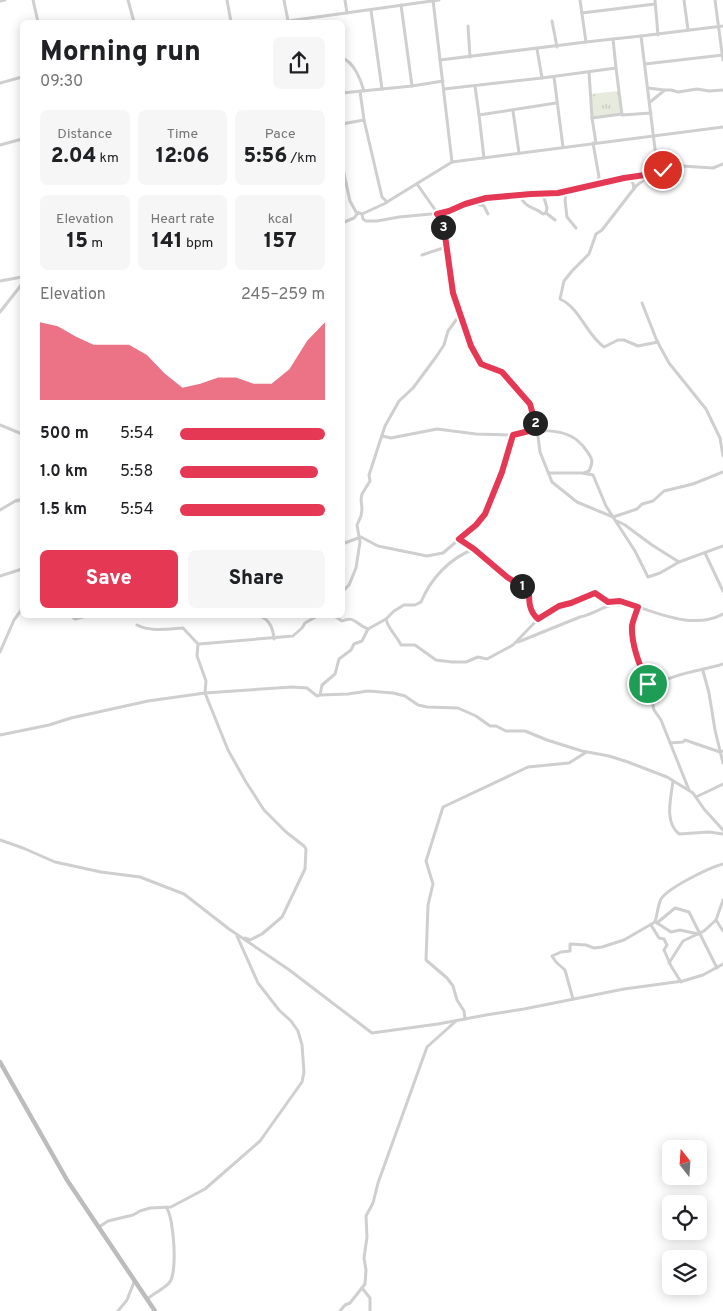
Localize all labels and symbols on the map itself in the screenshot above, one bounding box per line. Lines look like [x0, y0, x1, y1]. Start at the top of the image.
pin [642, 149, 684, 191]
pin: 3 [430, 214, 456, 240]
pin: 2 [522, 410, 548, 436]
pin: 1 [510, 574, 534, 598]
pin [627, 663, 669, 705]
north arrow [662, 1140, 708, 1185]

